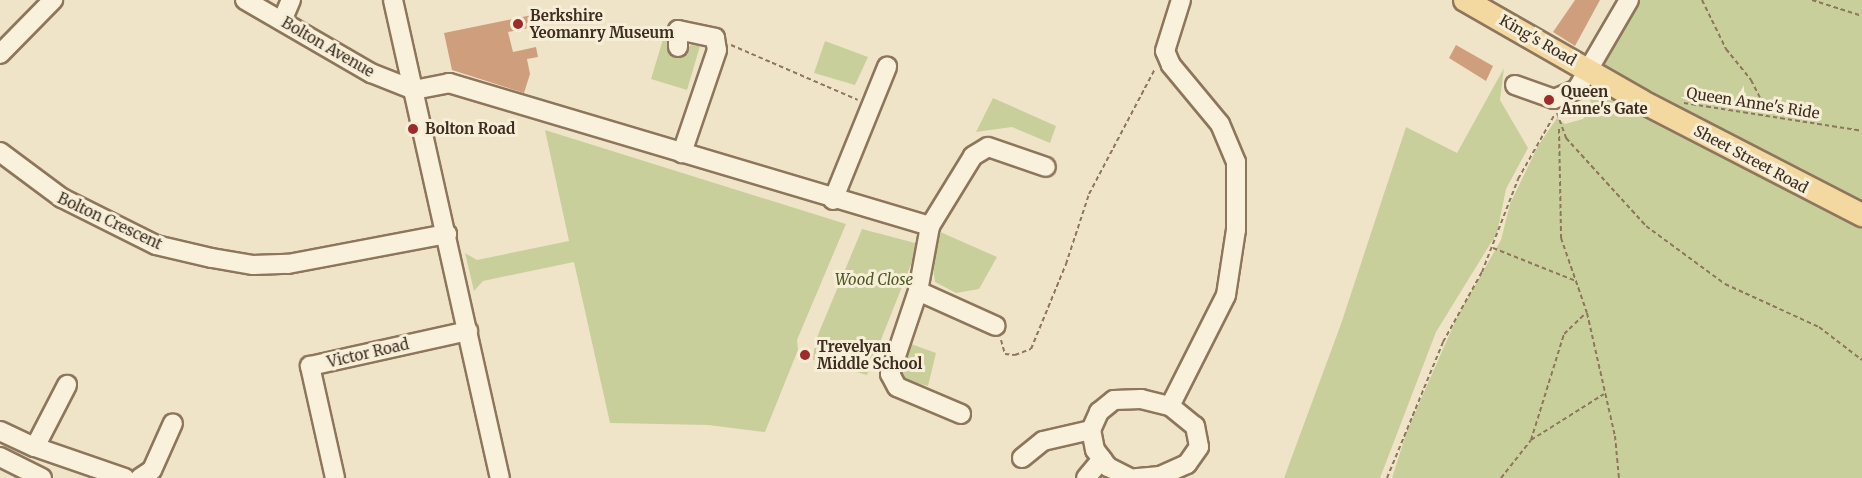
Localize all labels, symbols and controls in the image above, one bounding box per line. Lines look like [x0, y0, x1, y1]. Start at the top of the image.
place label: Berkshire Yeomanry Museum [530, 6, 674, 41]
street label: King's Road [1496, 11, 1580, 69]
street label: Bolton Avenue [278, 13, 378, 81]
marker: Berkshire Yeomanry Museum [511, 17, 525, 31]
place label: Queen Anne's Gate [1561, 82, 1648, 117]
street label: Queen Anne's Ride [1685, 84, 1821, 122]
marker: Queen Anne's Gate [1542, 93, 1556, 107]
place label: Bolton Road [425, 120, 515, 138]
street label: Sheet Street Road [1691, 121, 1811, 197]
marker: Bolton Road [406, 122, 420, 136]
street label: Bolton Crescent [55, 189, 165, 253]
park label: Wood Close [835, 271, 913, 289]
street label: Victor Road [325, 335, 411, 371]
place label: Trevelyan Middle School [817, 337, 922, 372]
marker: Trevelyan Middle School [798, 348, 812, 362]

